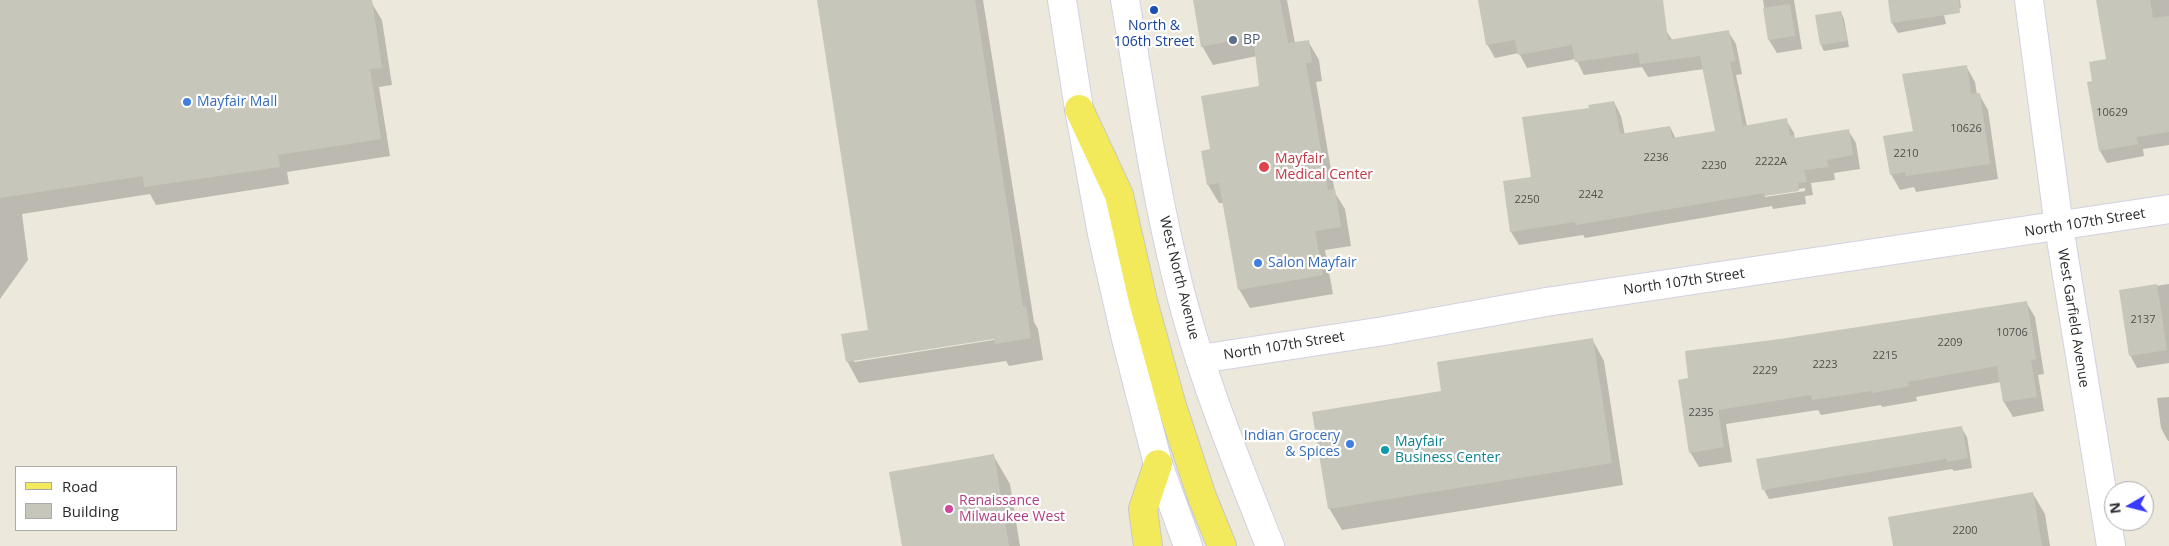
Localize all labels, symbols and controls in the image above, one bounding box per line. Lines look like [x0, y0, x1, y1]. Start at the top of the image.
marker: North & 106th Street [1148, 4, 1160, 16]
place label: North & 106th Street [1114, 18, 1194, 50]
place label: BP [1243, 32, 1260, 48]
marker: BP [1227, 34, 1239, 46]
place label: Mayfair Mall [197, 94, 277, 110]
marker: Mayfair Mall [181, 96, 193, 108]
house number: 10629 [2096, 106, 2128, 120]
house number: 10626 [1950, 122, 1982, 136]
house number: 2210 [1893, 147, 1919, 161]
place label: Mayfair Medical Center [1275, 151, 1373, 184]
house number: 2236 [1643, 151, 1669, 165]
house number: 2222A [1755, 155, 1787, 169]
house number: 2230 [1701, 159, 1727, 173]
marker: Mayfair Medical Center [1257, 160, 1271, 174]
house number: 2242 [1578, 188, 1604, 202]
house number: 2250 [1514, 193, 1540, 207]
street label: North 107th Street [2023, 205, 2147, 241]
street label: West North Avenue [1156, 214, 1202, 342]
street label: West Garfield Avenue [2054, 247, 2092, 389]
place label: Salon Mayfair [1268, 255, 1357, 271]
marker: Salon Mayfair [1252, 257, 1264, 269]
street label: North 107th Street [1622, 265, 1746, 299]
house number: 2137 [2130, 313, 2156, 327]
house number: 10706 [1996, 326, 2028, 340]
street label: North 107th Street [1222, 328, 1346, 364]
house number: 2209 [1937, 336, 1963, 350]
house number: 2215 [1872, 349, 1898, 363]
house number: 2223 [1812, 358, 1838, 372]
house number: 2229 [1752, 364, 1778, 378]
house number: 2235 [1688, 406, 1714, 420]
place label: Indian Grocery & Spices [1244, 428, 1340, 461]
place label: Mayfair Business Center [1395, 434, 1500, 467]
marker: Indian Grocery & Spices [1344, 438, 1356, 450]
marker: Mayfair Business Center [1379, 444, 1391, 456]
legend [15, 466, 178, 531]
text: Road [62, 476, 98, 496]
north arrow [2104, 481, 2154, 531]
place label: Renaissance Milwaukee West [959, 493, 1065, 526]
text: Building [62, 501, 119, 521]
text: N [2104, 501, 2125, 515]
marker: Renaissance Milwaukee West [943, 503, 955, 515]
house number: 2200 [1952, 524, 1978, 538]

